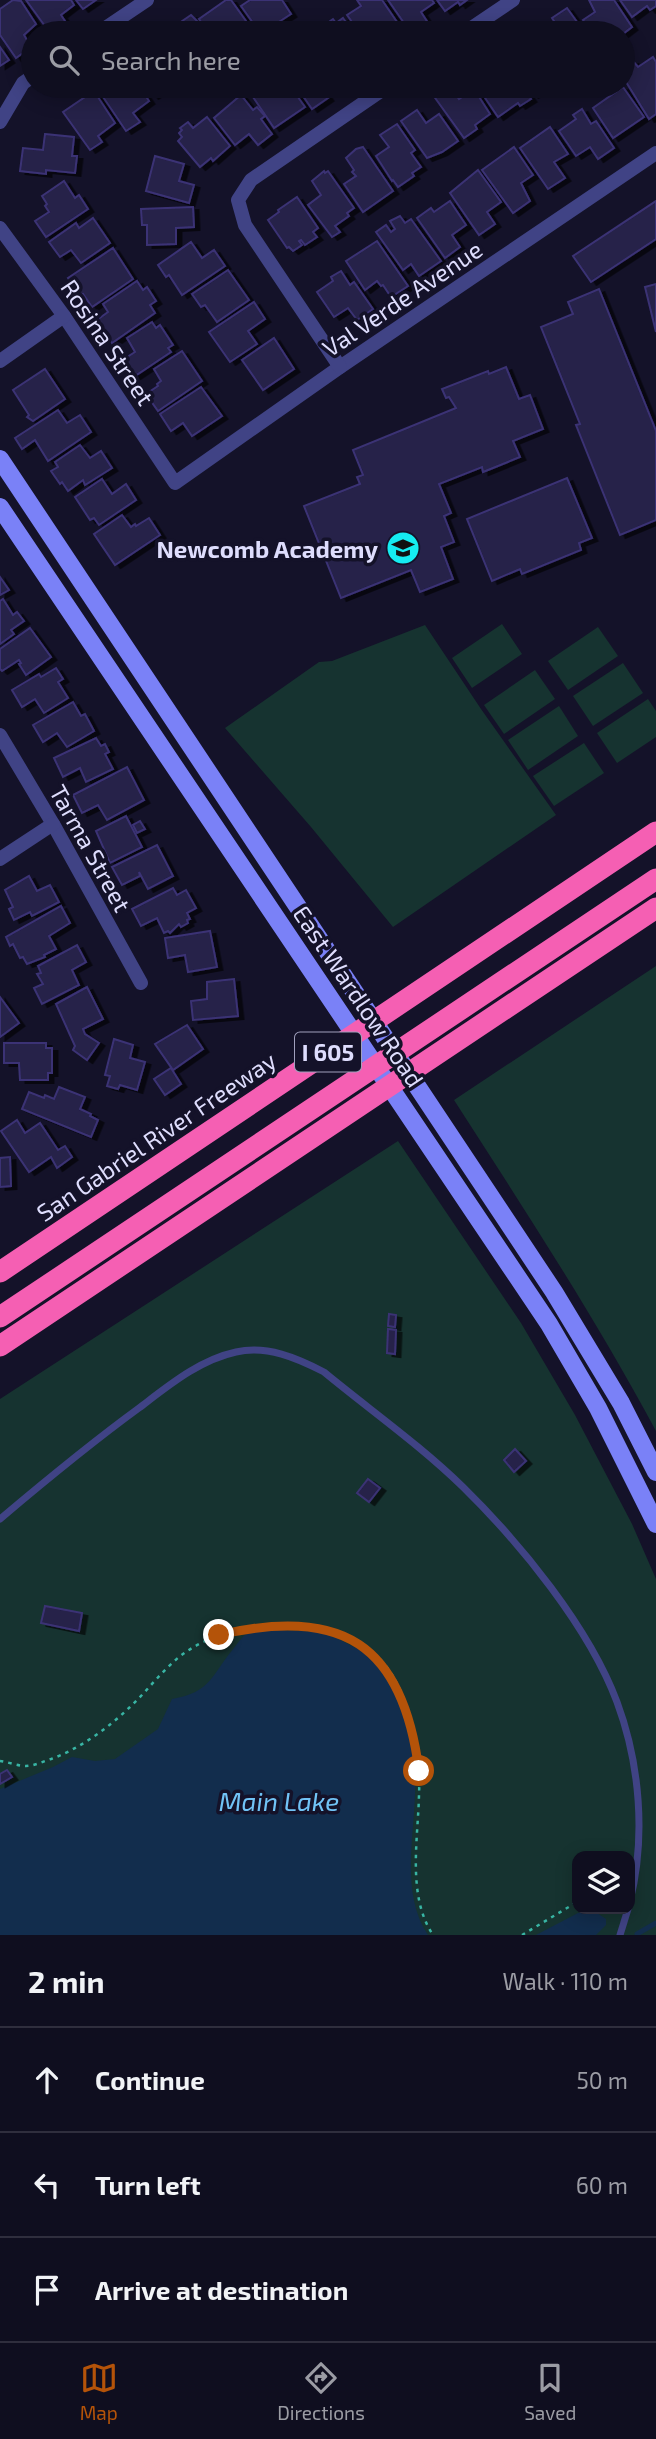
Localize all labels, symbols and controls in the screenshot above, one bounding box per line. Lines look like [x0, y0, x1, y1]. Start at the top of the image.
search box [21, 21, 635, 98]
icon: search [45, 41, 83, 79]
text: Search here [101, 44, 241, 75]
street label: Val Verde Avenue [317, 234, 487, 362]
street label: Rosina Street [55, 274, 161, 410]
school or university icon: Newcomb Academy [384, 529, 422, 567]
place label: Newcomb Academy [157, 534, 378, 563]
street label: Tarma Street [44, 779, 138, 917]
street label: East Wardlow Road [288, 900, 430, 1092]
road number: I 605 [295, 1032, 361, 1072]
street label: San Gabriel River Freeway [31, 1045, 281, 1227]
route end [203, 1619, 234, 1650]
route start [403, 1755, 434, 1786]
water label: Main Lake [219, 1785, 339, 1816]
map controls [572, 1851, 635, 1914]
button: layers [572, 1851, 635, 1914]
text: 2 min [28, 1963, 105, 1999]
text: Walk · 110 m [502, 1967, 628, 1995]
icon: ahead [28, 2061, 66, 2099]
text: Continue [95, 2064, 205, 2095]
text: 50 m [577, 2066, 628, 2094]
icon: left [28, 2166, 66, 2204]
text: Turn left [95, 2169, 201, 2200]
text: 60 m [576, 2171, 628, 2199]
icon: arrive [28, 2271, 66, 2309]
text: Arrive at destination [95, 2274, 348, 2305]
tab: Map [80, 2359, 118, 2424]
tab: Directions [277, 2359, 365, 2424]
tab: Saved [524, 2359, 576, 2424]

